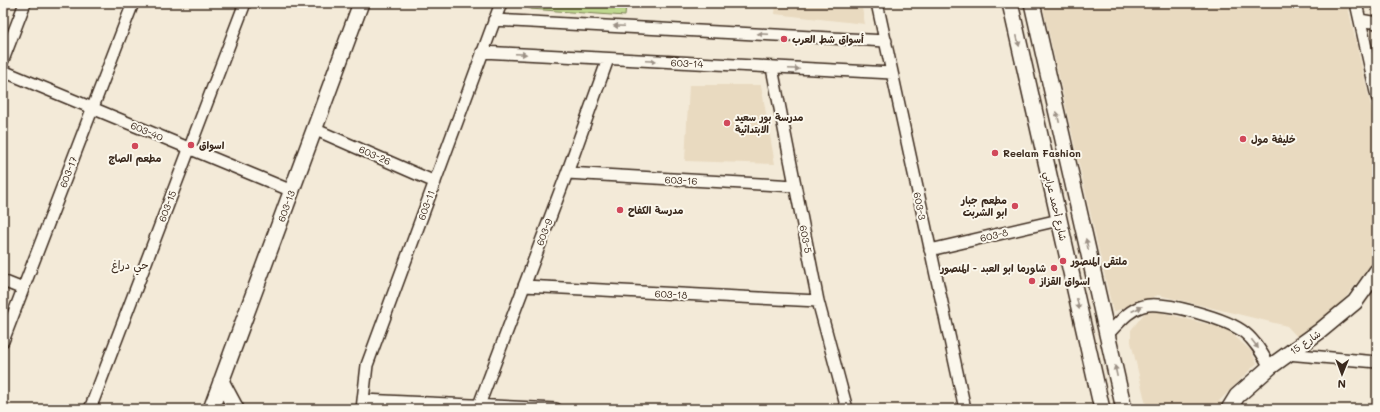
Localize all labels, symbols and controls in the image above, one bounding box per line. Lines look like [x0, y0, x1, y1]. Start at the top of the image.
one-way arrow [613, 23, 625, 30]
one-way arrow [757, 31, 769, 38]
place label: أسواق شط العرب [792, 32, 864, 46]
marker: أسواق شط العرب [779, 34, 789, 44]
one-way arrow [1016, 35, 1022, 47]
one-way arrow [515, 51, 528, 57]
street label: 603-14 [670, 55, 704, 71]
one-way arrow [645, 58, 658, 64]
one-way arrow [788, 65, 800, 72]
place label: مدرسة بور سعيد الابتدائية [735, 110, 804, 136]
one-way arrow [1055, 111, 1061, 123]
street label: 603-40 [128, 118, 166, 144]
marker: مدرسة بور سعيد الابتدائية [722, 118, 732, 128]
place label: خليفة مول [1251, 132, 1296, 146]
marker: خليفة مول [1238, 134, 1248, 144]
place label: اسواق [199, 138, 225, 152]
marker: اسواق [186, 140, 196, 150]
marker: مطعم الصاج [130, 141, 140, 151]
street label: 603-26 [357, 142, 393, 168]
place label: Reelam Fashion [1003, 146, 1081, 160]
marker: Reelam Fashion [990, 148, 1000, 158]
place label: مطعم الصاج [109, 151, 162, 166]
street label: 603-17 [56, 154, 80, 190]
street label: شارع أحمد عرابي [1038, 170, 1071, 243]
street label: 603-16 [664, 172, 698, 188]
street label: 603-15 [155, 188, 179, 224]
street label: 603-13 [274, 188, 298, 224]
street label: 603-11 [414, 188, 438, 222]
street label: 603-3 [910, 191, 930, 221]
place label: مطعم جبار ابو الشربت [960, 193, 1007, 219]
marker: مطعم جبار ابو الشربت [1010, 201, 1020, 211]
place label: مدرسة الكفاح [628, 203, 683, 217]
marker: مدرسة الكفاح [615, 205, 625, 215]
street label: 603-9 [532, 216, 556, 248]
street label: 603-5 [796, 224, 816, 254]
street label: 603-8 [979, 225, 1009, 245]
one-way arrow [1084, 238, 1090, 250]
place label: ملتقى المنصور [1070, 254, 1128, 268]
marker: ملتقى المنصور [1058, 256, 1068, 266]
district label: حي دراغ [111, 257, 149, 276]
place label: شاورما ابو العبد - المنصور [939, 261, 1046, 275]
marker: شاورما ابو العبد - المنصور [1049, 263, 1059, 273]
place label: اسواق القزاز [1039, 274, 1090, 288]
marker: اسواق القزاز [1027, 276, 1037, 286]
street label: 603-18 [654, 286, 688, 302]
one-way arrow [1075, 298, 1081, 311]
one-way arrow [1131, 306, 1142, 312]
street label: شارع 15 [1287, 326, 1324, 359]
one-way arrow [1251, 339, 1259, 350]
north arrow [1322, 354, 1362, 394]
one-way arrow [1113, 365, 1119, 377]
text: N [1338, 377, 1346, 392]

